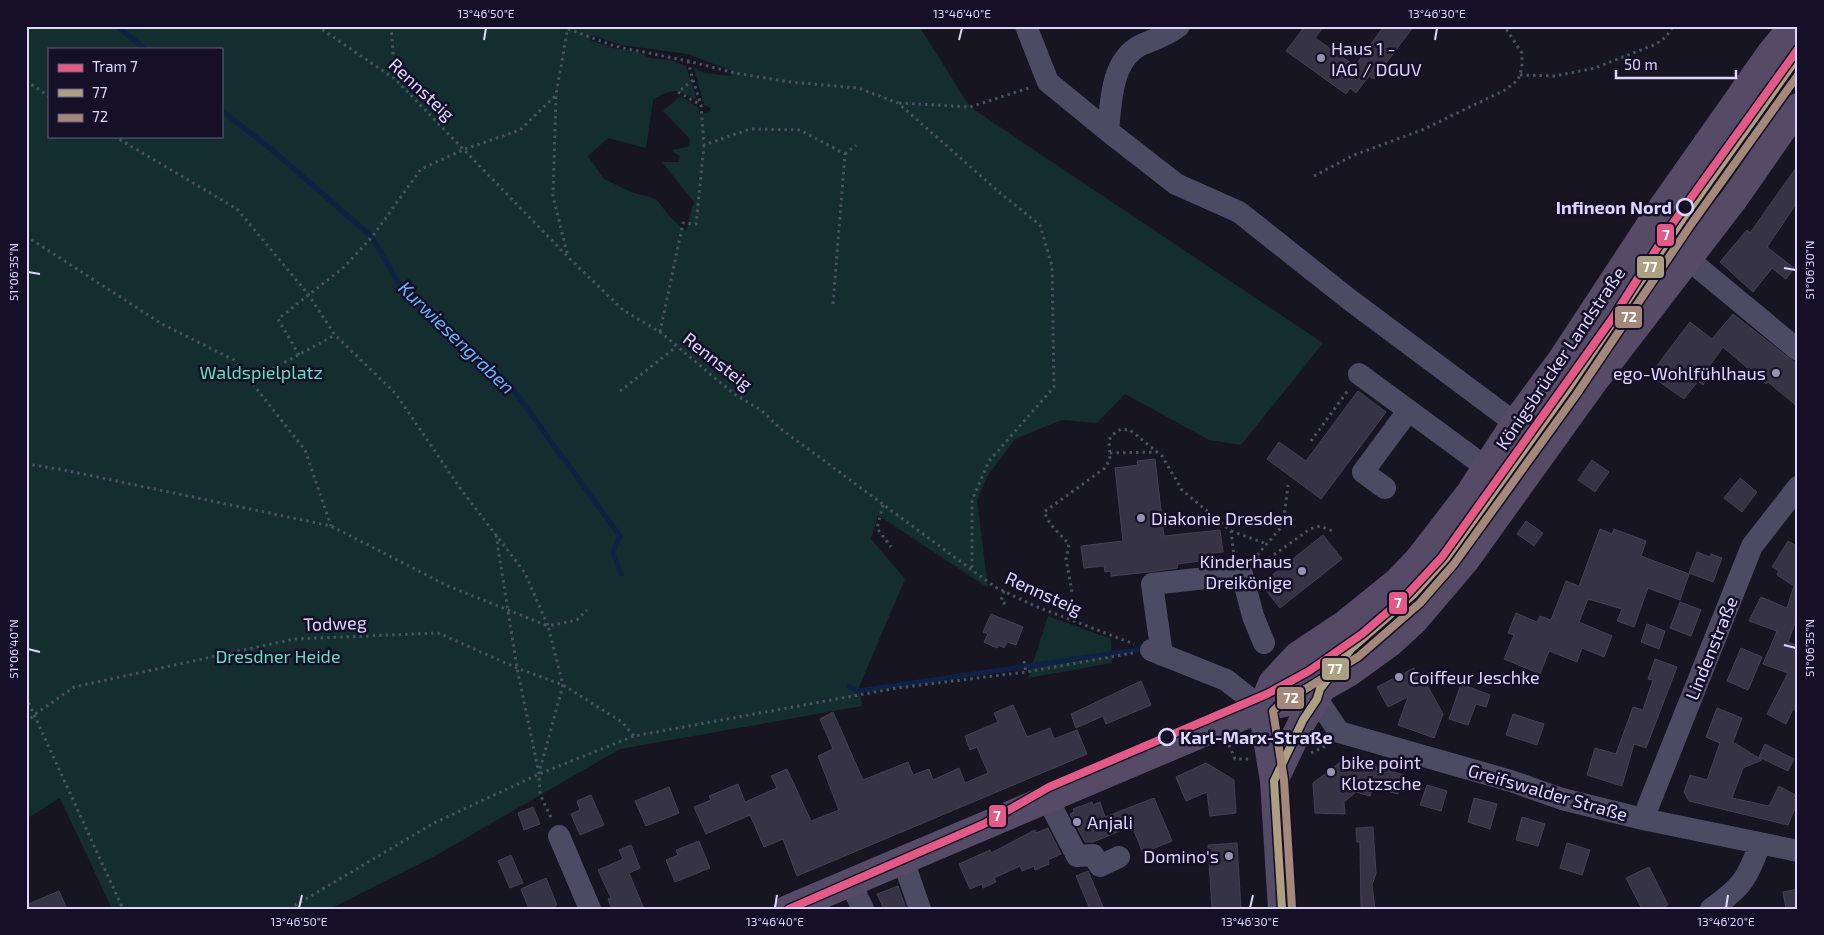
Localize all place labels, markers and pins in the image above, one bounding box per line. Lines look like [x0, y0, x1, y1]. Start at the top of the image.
place label: Haus 1 - IAG / DGUV [1331, 37, 1422, 80]
marker: Haus 1 - IAG / DGUV [1315, 52, 1327, 64]
place label: Infineon Nord [1556, 196, 1672, 218]
marker: Infineon Nord [1676, 198, 1694, 216]
place label: ego-Wohlfühlhaus [1613, 362, 1766, 384]
marker: ego-Wohlfühlhaus [1770, 367, 1782, 379]
place label: Diakonie Dresden [1151, 507, 1293, 529]
marker: Diakonie Dresden [1135, 512, 1147, 524]
place label: Kinderhaus Dreikönige [1199, 550, 1292, 593]
marker: Kinderhaus Dreikönige [1296, 565, 1308, 577]
place label: Coiffeur Jeschke [1409, 666, 1540, 688]
marker: Coiffeur Jeschke [1393, 671, 1405, 683]
place label: Karl-Marx-Straße [1180, 726, 1333, 748]
marker: Karl-Marx-Straße [1158, 728, 1176, 746]
place label: bike point Klotzsche [1341, 751, 1421, 794]
marker: bike point Klotzsche [1325, 766, 1337, 778]
place label: Anjali [1087, 811, 1133, 833]
marker: Anjali [1071, 816, 1083, 828]
place label: Domino's [1143, 845, 1219, 867]
marker: Domino's [1223, 850, 1235, 862]

